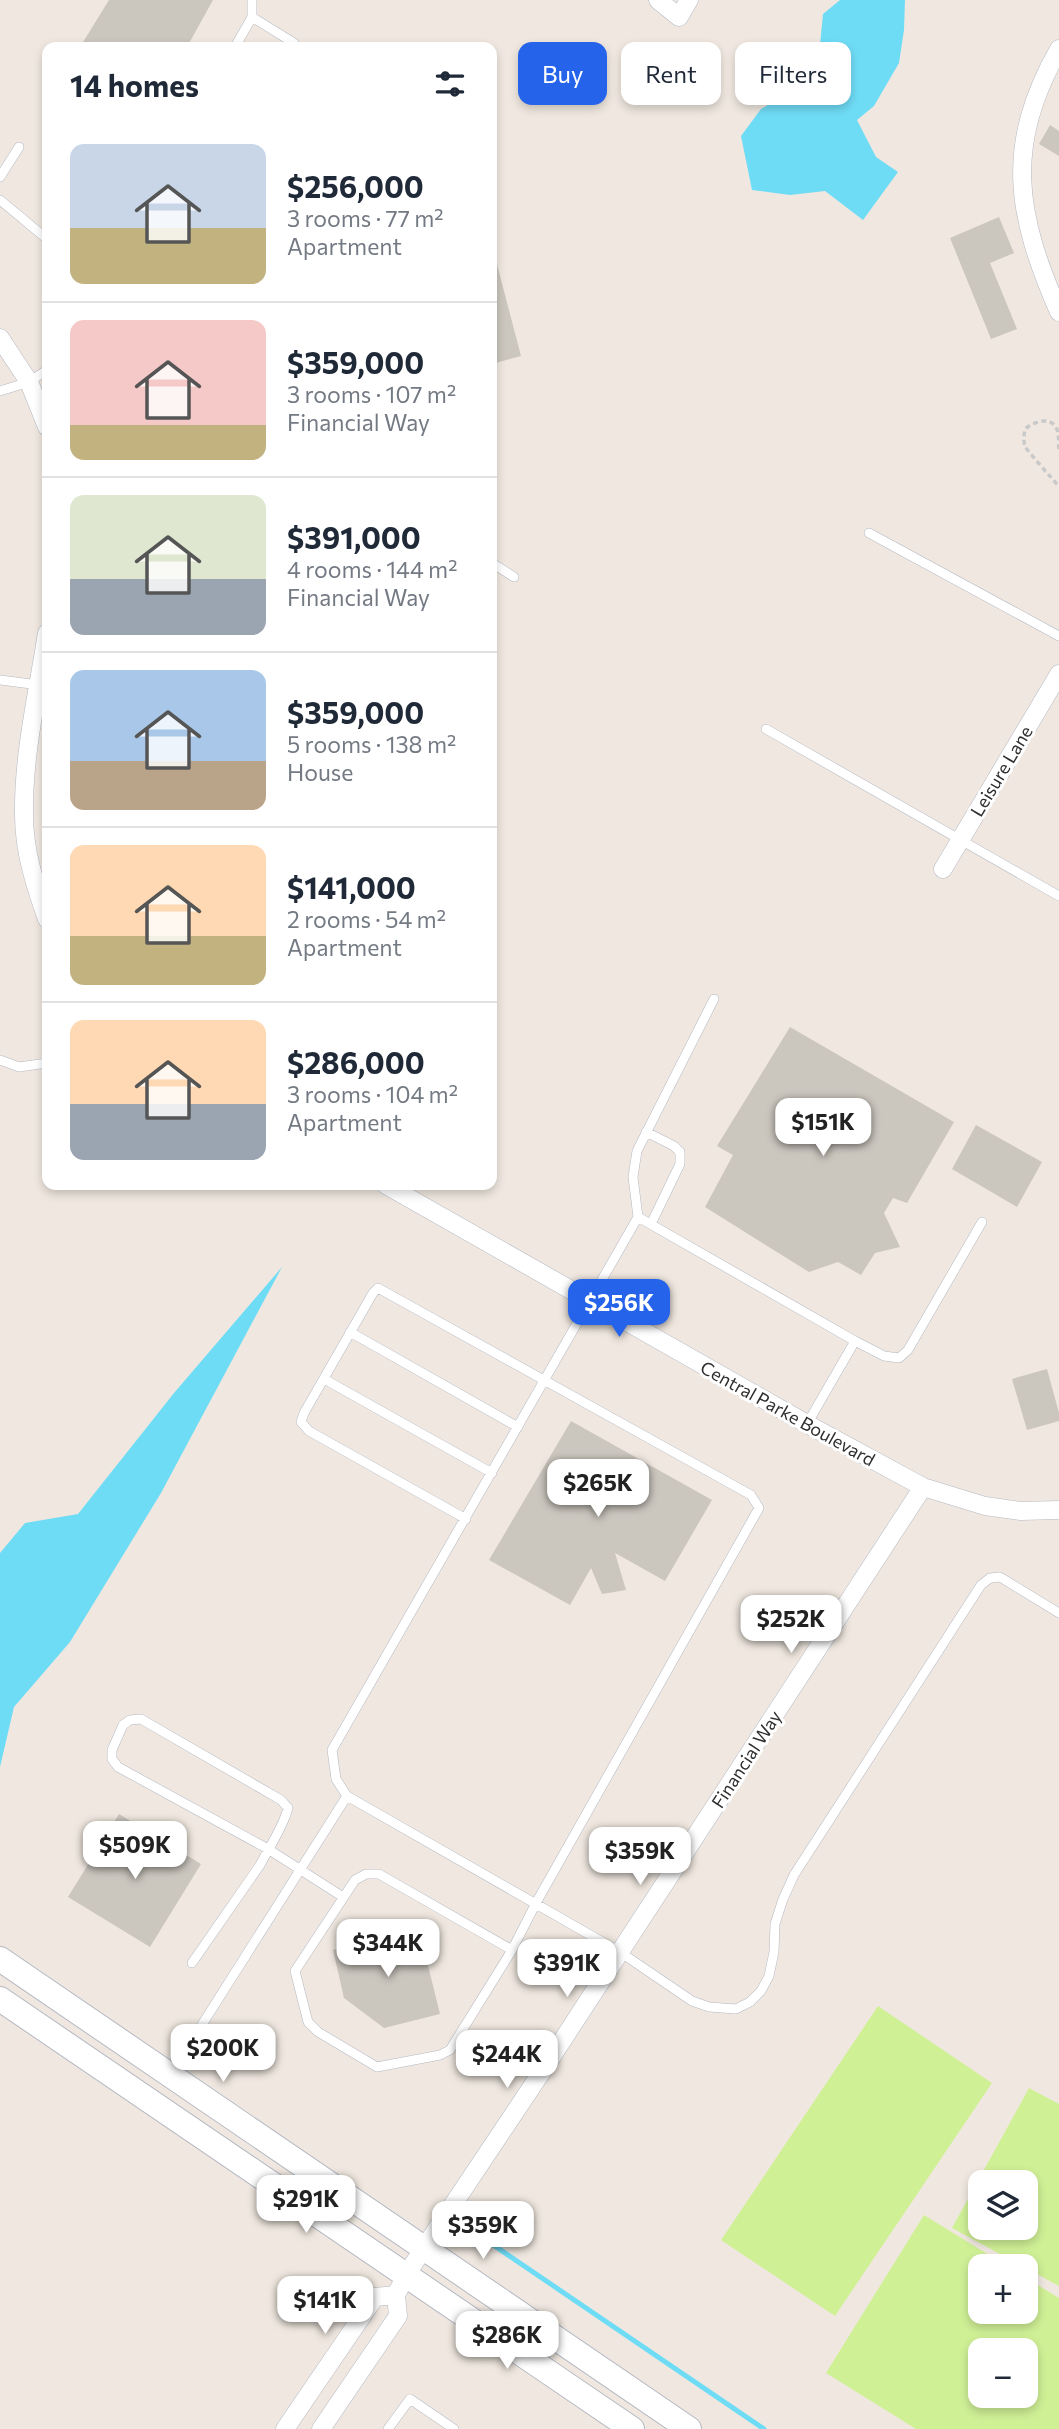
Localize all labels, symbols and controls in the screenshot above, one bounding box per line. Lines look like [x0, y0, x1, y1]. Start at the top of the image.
chip: Buy [518, 42, 607, 105]
chip: Rent [621, 42, 721, 105]
chip: Filters [735, 42, 851, 105]
icon: filters [431, 65, 469, 103]
text: 14 homes [70, 66, 199, 103]
text: $256,000 [287, 167, 424, 204]
icon: home [126, 172, 210, 256]
text: 3 rooms · 77 m² [287, 204, 444, 232]
text: Apartment [287, 232, 402, 260]
text: $359,000 [287, 343, 424, 380]
icon: home [126, 348, 210, 432]
text: 3 rooms · 107 m² [287, 380, 456, 408]
text: Financial Way [287, 408, 430, 436]
text: $391,000 [287, 518, 421, 555]
icon: home [126, 523, 210, 607]
text: 4 rooms · 144 m² [287, 555, 457, 583]
text: Financial Way [287, 583, 430, 611]
text: $359,000 [287, 693, 424, 730]
icon: home [126, 698, 210, 782]
street label: Leisure Lane [965, 722, 1037, 820]
text: 5 rooms · 138 m² [287, 730, 456, 758]
text: House [287, 758, 353, 786]
text: $141,000 [287, 868, 416, 905]
icon: home [126, 873, 210, 957]
text: 2 rooms · 54 m² [287, 905, 446, 933]
text: Apartment [287, 933, 402, 961]
text: $286,000 [287, 1043, 425, 1080]
icon: home [126, 1048, 210, 1132]
text: 3 rooms · 104 m² [287, 1080, 458, 1108]
pin: $151K [774, 1098, 872, 1158]
text: $151K [791, 1107, 855, 1135]
text: Apartment [287, 1108, 402, 1136]
pin: $256K [570, 1280, 668, 1339]
text: $256K [584, 1288, 654, 1316]
street label: Central Parke Boulevard [697, 1356, 879, 1470]
pin: $265K [549, 1460, 647, 1519]
text: $265K [563, 1468, 633, 1496]
pin: $252K [742, 1596, 840, 1655]
text: $252K [757, 1604, 825, 1632]
street label: Financial Way [706, 1706, 786, 1812]
pin: $509K [86, 1822, 184, 1881]
pin: $359K [591, 1828, 689, 1887]
text: $509K [99, 1830, 171, 1858]
text: $359K [605, 1836, 675, 1864]
pin: $344K [339, 1920, 437, 1979]
text: $344K [353, 1928, 423, 1956]
pin: $391K [518, 1940, 616, 1999]
text: $391K [533, 1948, 601, 1976]
pin: $200K [174, 2024, 272, 2084]
pin: $244K [458, 2030, 556, 2090]
text: $200K [187, 2033, 259, 2061]
text: $244K [472, 2039, 542, 2067]
map controls [968, 2170, 1038, 2408]
button: layers [968, 2170, 1038, 2240]
pin: $291K [257, 2176, 355, 2235]
text: $291K [273, 2184, 339, 2212]
pin: $359K [434, 2202, 532, 2261]
text: $359K [448, 2210, 518, 2238]
button: + [968, 2254, 1038, 2324]
pin: $141K [276, 2276, 374, 2336]
text: $141K [293, 2285, 357, 2313]
pin: $286K [458, 2312, 556, 2371]
text: $286K [472, 2320, 542, 2348]
button: − [968, 2338, 1038, 2408]

